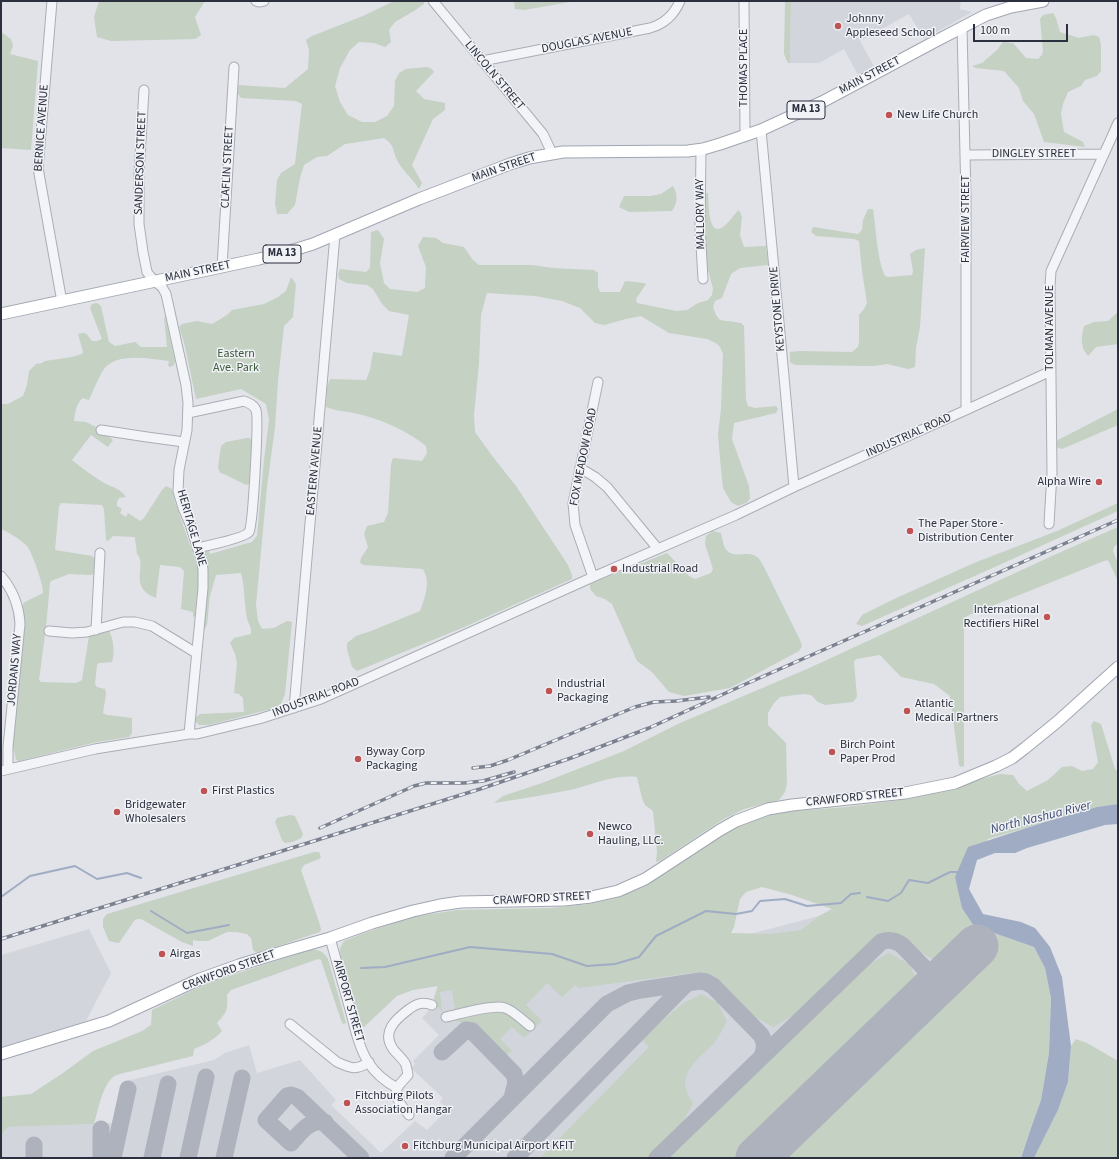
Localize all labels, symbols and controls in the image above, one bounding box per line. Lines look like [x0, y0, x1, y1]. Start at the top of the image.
place label: Johnny Appleseed School [846, 12, 935, 40]
scale bar [975, 16, 1070, 42]
marker: Johnny Appleseed School [833, 21, 843, 31]
text: 100 m [980, 22, 1010, 39]
street label: DOUGLAS AVENUE [540, 25, 634, 57]
street label: THOMAS PLACE [737, 29, 751, 107]
street label: LINCOLN STREET [461, 39, 527, 113]
street label: MAIN STREET [837, 54, 903, 98]
street label: BERNICE AVENUE [32, 84, 52, 172]
road number: MA 13 [787, 101, 825, 119]
place label: New Life Church [897, 108, 978, 122]
marker: New Life Church [884, 110, 894, 120]
street label: SANDERSON STREET [132, 111, 150, 215]
street label: CLAFLIN STREET [219, 125, 237, 209]
street label: DINGLEY STREET [992, 147, 1076, 161]
street label: MAIN STREET [470, 150, 538, 186]
street label: FAIRVIEW STREET [959, 175, 973, 263]
street label: MALLORY WAY [693, 178, 709, 250]
road number: MA 13 [263, 245, 301, 263]
street label: MAIN STREET [164, 258, 232, 286]
street label: KEYSTONE DRIVE [767, 266, 789, 352]
street label: TOLMAN AVENUE [1043, 285, 1057, 371]
park label: Eastern Ave. Park [213, 347, 259, 375]
street label: FOX MEADOW ROAD [567, 407, 601, 507]
street label: INDUSTRIAL ROAD [864, 411, 954, 461]
street label: EASTERN AVENUE [304, 426, 326, 516]
place label: Alpha Wire [1037, 475, 1091, 489]
marker: Alpha Wire [1094, 477, 1104, 487]
street label: HERITAGE LANE [173, 488, 209, 568]
place label: The Paper Store - Distribution Center [918, 517, 1013, 545]
marker: The Paper Store - Distribution Center [905, 526, 915, 536]
place label: Industrial Road [622, 562, 698, 576]
marker: Industrial Road [609, 564, 619, 574]
place label: International Rectifiers HiRel [964, 603, 1039, 631]
marker: International Rectifiers HiRel [1042, 612, 1052, 622]
street label: JORDANS WAY [5, 633, 25, 707]
street label: INDUSTRIAL ROAD [271, 675, 361, 721]
place label: Industrial Packaging [557, 677, 608, 705]
marker: Industrial Packaging [544, 686, 554, 696]
place label: Atlantic Medical Partners [915, 697, 998, 725]
marker: Atlantic Medical Partners [902, 706, 912, 716]
place label: Birch Point Paper Prod [840, 738, 896, 766]
place label: Byway Corp Packaging [366, 745, 425, 773]
marker: Birch Point Paper Prod [827, 747, 837, 757]
marker: Byway Corp Packaging [353, 754, 363, 764]
place label: First Plastics [212, 784, 274, 798]
marker: First Plastics [199, 786, 209, 796]
street label: CRAWFORD STREET [805, 786, 905, 810]
place label: Bridgewater Wholesalers [125, 798, 186, 826]
water label: North Nashua River [989, 798, 1093, 838]
marker: Bridgewater Wholesalers [112, 807, 122, 817]
place label: Newco Hauling, LLC. [598, 820, 664, 848]
marker: Newco Hauling, LLC. [585, 829, 595, 839]
street label: CRAWFORD STREET [492, 889, 592, 909]
place label: Airgas [170, 947, 200, 961]
street label: CRAWFORD STREET [180, 947, 278, 995]
marker: Airgas [157, 949, 167, 959]
street label: AIRPORT STREET [329, 958, 367, 1044]
place label: Fitchburg Pilots Association Hangar [355, 1089, 452, 1117]
marker: Fitchburg Pilots Association Hangar [342, 1098, 352, 1108]
place label: Fitchburg Municipal Airport KFIT [413, 1139, 575, 1153]
marker: Fitchburg Municipal Airport KFIT [400, 1141, 410, 1151]

